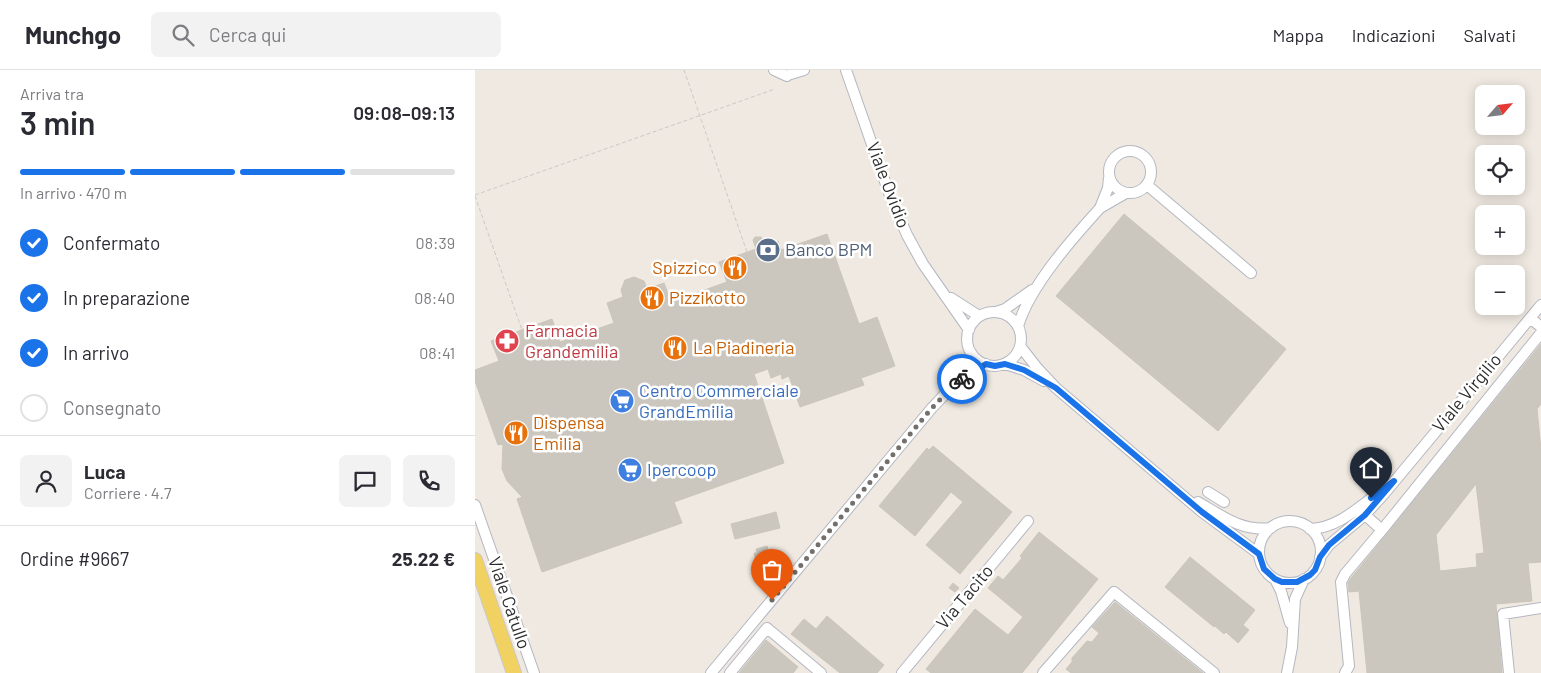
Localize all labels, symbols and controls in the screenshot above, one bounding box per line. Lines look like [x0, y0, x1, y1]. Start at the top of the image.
search box [151, 12, 501, 57]
text: Munchgo [25, 20, 121, 49]
icon: search [169, 21, 197, 49]
text: Cerca qui [209, 23, 286, 46]
text: Mappa [1273, 24, 1324, 46]
text: Indicazioni [1352, 24, 1436, 46]
text: Salvati [1464, 24, 1516, 46]
text: Arriva tra [20, 84, 84, 103]
north arrow [1475, 85, 1525, 135]
map controls [1475, 85, 1525, 315]
text: 09:08–09:13 [353, 101, 455, 124]
text: 3 min [20, 103, 96, 141]
street label: Viale Ovidio [862, 139, 915, 231]
button: locate [1475, 145, 1525, 195]
text: In arrivo · 470 m [20, 183, 127, 202]
button: + [1475, 205, 1525, 255]
icon: check [20, 229, 48, 257]
text: Confermato [63, 231, 160, 254]
text: 08:39 [416, 233, 455, 252]
bank icon: Banco BPM [755, 237, 781, 263]
place label: Banco BPM [785, 238, 872, 260]
restaurant icon: Spizzico [722, 255, 748, 281]
place label: Spizzico [652, 256, 717, 278]
button: − [1475, 265, 1525, 315]
icon: check [20, 284, 48, 312]
restaurant icon: Pizzikotto [639, 285, 665, 311]
text: In preparazione [63, 286, 190, 309]
place label: Pizzikotto [669, 286, 746, 308]
text: 08:40 [414, 288, 455, 307]
place label: Farmacia Grandemilia [525, 319, 618, 362]
pharmacy icon: Farmacia Grandemilia [494, 328, 520, 354]
restaurant icon: La Piadineria [662, 335, 688, 361]
place label: La Piadineria [693, 336, 794, 358]
icon: check [20, 339, 48, 367]
text: In arrivo [63, 341, 129, 364]
text: 08:41 [419, 343, 455, 362]
street label: Viale Virgilio [1427, 349, 1506, 436]
courier [937, 354, 987, 404]
icon: bike [948, 365, 976, 393]
place label: Centro Commerciale GrandEmilia [639, 379, 799, 422]
supermarket icon: Centro Commerciale GrandEmilia [609, 388, 635, 414]
text: Consegnato [63, 396, 161, 419]
place label: Dispensa Emilia [533, 411, 604, 454]
restaurant icon: Dispensa Emilia [503, 420, 529, 446]
pin [1350, 447, 1392, 498]
icon: home [1357, 454, 1385, 482]
button: person [20, 455, 72, 507]
button: chat [339, 455, 391, 507]
button: phone [403, 455, 455, 507]
supermarket icon: Ipercoop [617, 457, 643, 483]
place label: Ipercoop [647, 458, 716, 480]
text: Luca [84, 460, 125, 483]
text: Corriere · 4.7 [84, 483, 172, 502]
text: Ordine #9667 [20, 547, 129, 570]
text: 25.22 € [392, 547, 455, 570]
pin [751, 549, 793, 600]
street label: Viale Catullo [484, 554, 536, 652]
icon: bag [758, 556, 786, 584]
street label: Via Tacito [931, 560, 997, 633]

